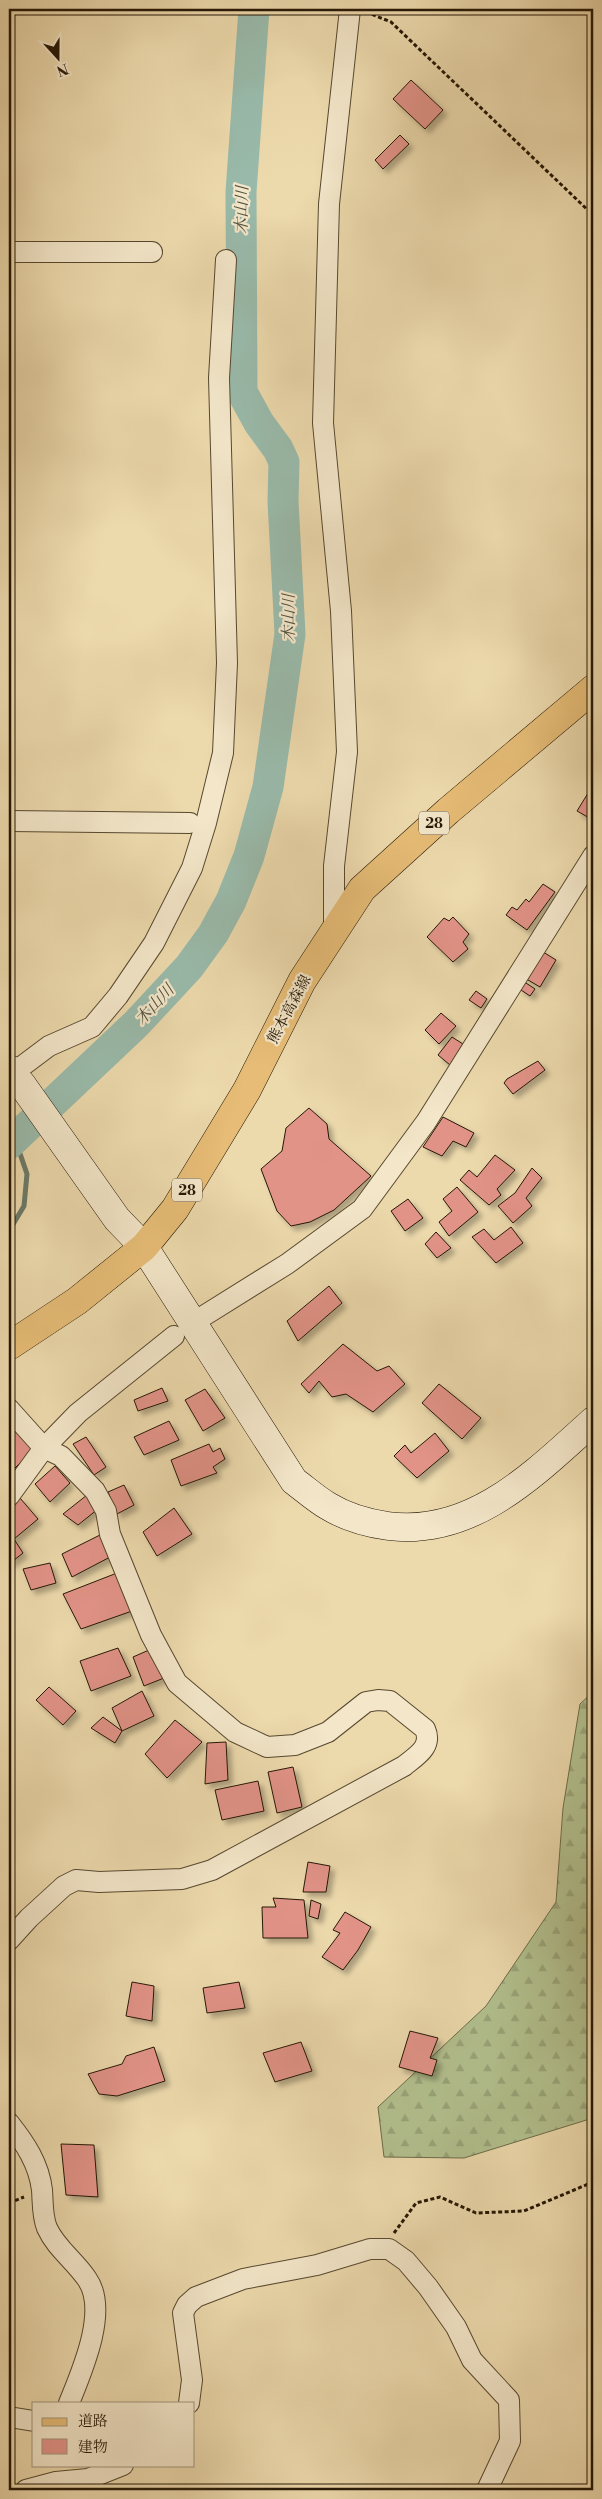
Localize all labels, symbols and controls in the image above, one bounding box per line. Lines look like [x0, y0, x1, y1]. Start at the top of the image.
north arrow [32, 32, 82, 82]
text: N [54, 59, 71, 80]
water label: 木山川 [232, 184, 252, 234]
water label: 木山川 [279, 592, 299, 642]
road number: 28 [419, 811, 449, 834]
street label: 熊本高森線 [263, 972, 315, 1047]
water label: 木山川 [131, 979, 180, 1029]
road number: 28 [172, 1178, 202, 1202]
legend [32, 2402, 195, 2466]
text: 道路 [78, 2412, 108, 2431]
text: 建物 [78, 2438, 108, 2457]

